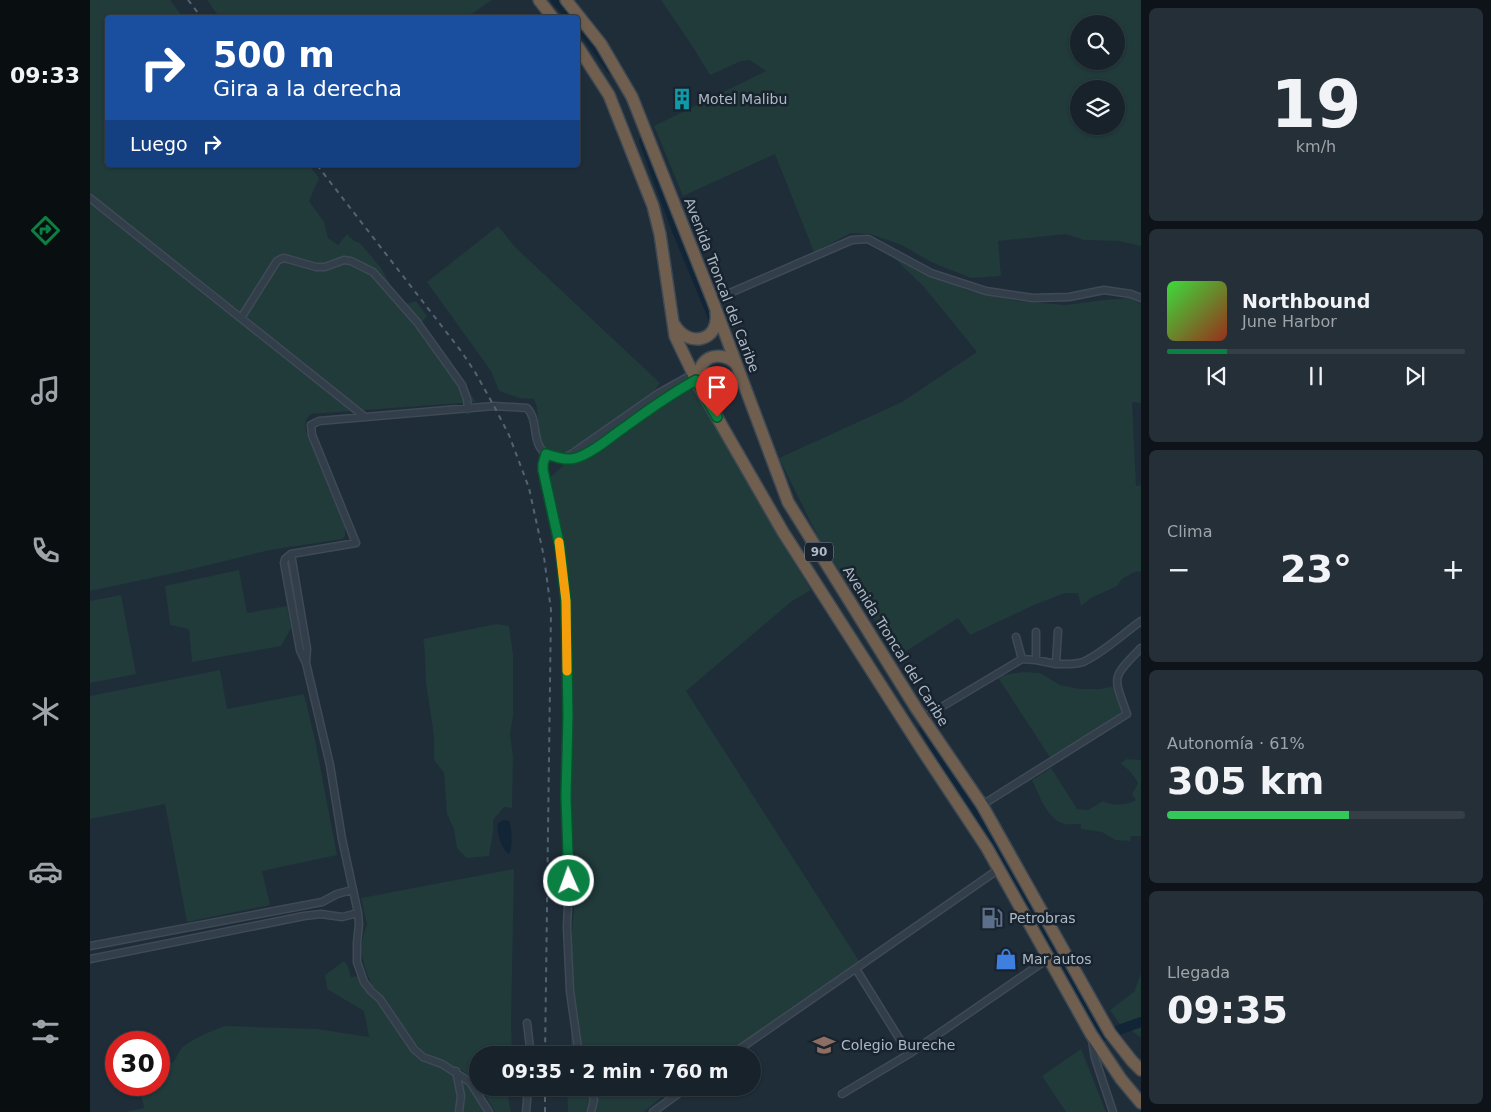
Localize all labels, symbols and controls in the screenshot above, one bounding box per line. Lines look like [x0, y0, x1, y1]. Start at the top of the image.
map controls [1070, 15, 1125, 135]
button: search [1070, 15, 1125, 70]
icon: right [130, 35, 195, 100]
text: 500 m [213, 35, 335, 75]
text: 09:33 [10, 63, 80, 88]
text: 19 [1271, 67, 1361, 142]
text: Gira a la derecha [213, 76, 402, 101]
button: layers [1070, 80, 1125, 135]
building icon: Motel Malibu [669, 86, 695, 112]
place label: Motel Malibu [698, 91, 787, 107]
icon: right [198, 130, 226, 158]
text: Luego [130, 133, 188, 155]
text: km/h [1296, 137, 1336, 156]
street label: Avenida Troncal del Caribe [681, 195, 763, 375]
icon: directions [28, 213, 63, 248]
text: Northbound [1242, 290, 1370, 312]
text: June Harbor [1242, 312, 1337, 331]
icon: previous [1203, 362, 1231, 390]
icon: pause [1302, 362, 1330, 390]
icon: next [1401, 362, 1429, 390]
pin [696, 366, 738, 417]
icon: music [28, 373, 63, 408]
icon: arrive [703, 373, 731, 401]
text: Clima [1167, 522, 1212, 541]
icon: phone [28, 533, 63, 568]
road number: 90 [805, 542, 833, 562]
text: 23° [1280, 547, 1352, 591]
text: − [1167, 553, 1190, 586]
text: + [1442, 553, 1465, 586]
street label: Avenida Troncal del Caribe [840, 563, 952, 729]
icon: climate [28, 694, 63, 729]
text: Autonomía · 61% [1167, 734, 1305, 753]
text: 305 km [1167, 759, 1324, 803]
icon: car [28, 854, 63, 889]
position arrow [542, 854, 594, 906]
fuel station icon: Petrobras [979, 905, 1005, 931]
place label: Petrobras [1009, 910, 1076, 926]
shop icon: Mar autos [993, 946, 1019, 972]
place label: Mar autos [1022, 951, 1092, 967]
text: Llegada [1167, 963, 1230, 982]
text: 09:35 [1167, 988, 1288, 1032]
icon: filters [28, 1014, 63, 1049]
speed limit sign: 30 [105, 1031, 170, 1096]
school or university icon: Colegio Bureche [811, 1032, 837, 1058]
place label: Colegio Bureche [841, 1037, 955, 1053]
text: 09:35 · 2 min · 760 m [501, 1060, 729, 1082]

